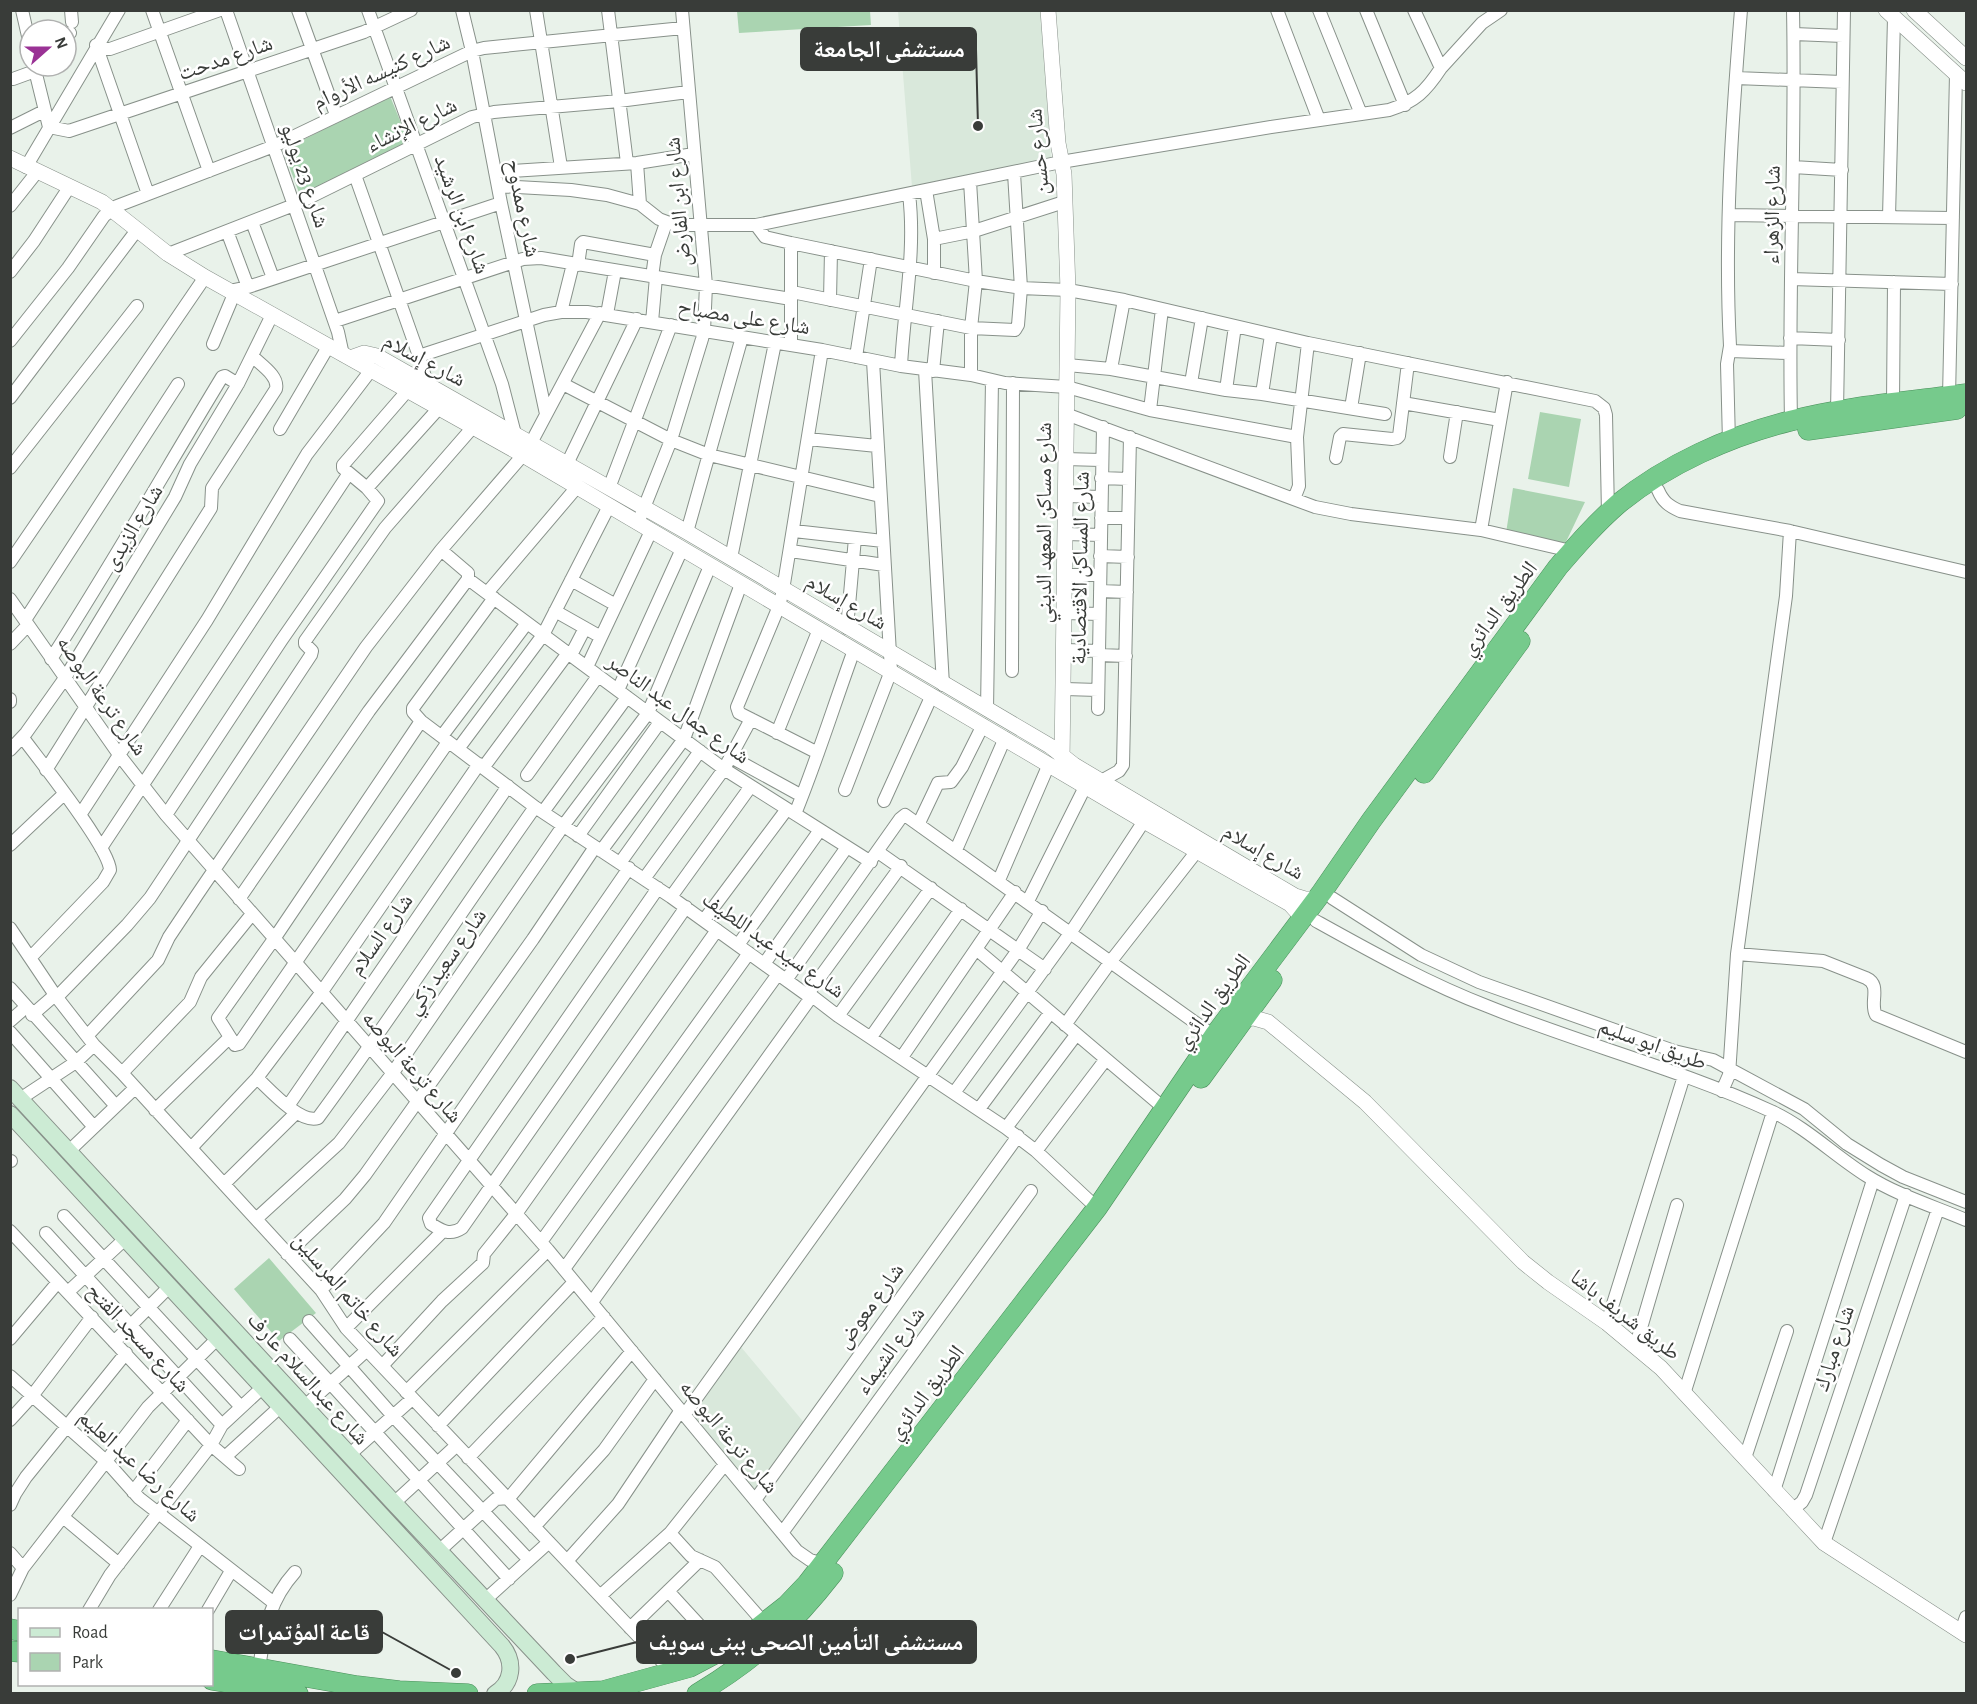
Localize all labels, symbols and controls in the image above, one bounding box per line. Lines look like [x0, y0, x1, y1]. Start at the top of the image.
north arrow [18, 18, 78, 78]
callout: مستشفى الجامعة [801, 28, 976, 70]
street label: شارع كنيسه الأروام [309, 31, 455, 116]
street label: شارع مدحت [175, 32, 276, 86]
text: N [52, 35, 71, 51]
text: مستشفى الجامعة [813, 38, 965, 63]
street label: شارع الإنشاء [363, 94, 461, 158]
street label: شارع حسن [1023, 107, 1055, 196]
street label: شارع 23 يوليو [275, 120, 333, 231]
street label: شارع ابن الفارض [661, 136, 697, 268]
street label: شارع ابن الرشيد [428, 152, 494, 277]
street label: شارع ممدوح [500, 157, 544, 259]
street label: شارع الزهراء [1760, 165, 1786, 265]
street label: شارع على مصباح [676, 296, 812, 340]
street label: شارع إسلام [378, 329, 469, 393]
street label: شارع مساكن المعهد الديني [1033, 422, 1061, 624]
street label: شارع المساكن الاقتصادية [1067, 471, 1095, 665]
street label: شارع الزيدى [99, 481, 169, 575]
street label: الطريق الدائري [1456, 557, 1546, 663]
street label: شارع إسلام [801, 570, 891, 636]
street label: شارع ترعة البوصه [51, 632, 151, 761]
street label: شارع جمال عبد الناصر [601, 649, 754, 769]
street label: شارع إسلام [1218, 820, 1308, 886]
street label: شارع سيد عبد اللطيف [697, 887, 849, 1004]
street label: شارع السلام [345, 890, 419, 981]
street label: شارع سعيد زكي [401, 905, 495, 1022]
street label: الطريق الدائري [1171, 950, 1259, 1057]
street label: شارع ترعة البوصه [356, 1006, 467, 1128]
street label: طريق ابو سليم [1595, 1014, 1710, 1076]
street label: شارع خاتم المرسلين [286, 1228, 408, 1363]
street label: شارع معوض [832, 1259, 909, 1353]
street label: طريق شريف باشا [1565, 1265, 1685, 1366]
street label: شارع مسجد الفتح [81, 1279, 194, 1398]
street label: شارع الشيماء [851, 1303, 930, 1400]
street label: شارع مبارك [1810, 1303, 1860, 1394]
street label: شارع عبدالسلام عارف [241, 1308, 373, 1451]
street label: الطريق الدائري [883, 1341, 973, 1447]
street label: شارع ترعة البوصه [674, 1376, 783, 1499]
street label: شارع رضا عبد العليم [72, 1405, 205, 1528]
legend [18, 1608, 213, 1686]
callout: قاعة المؤتمرات [226, 1611, 382, 1653]
text: قاعة المؤتمرات [238, 1621, 370, 1645]
callout: مستشفى التأمين الصحى ببنى سويف [637, 1621, 976, 1663]
text: Road [72, 1624, 108, 1642]
text: مستشفى التأمين الصحى ببنى سويف [649, 1626, 963, 1656]
text: Park [72, 1654, 104, 1672]

